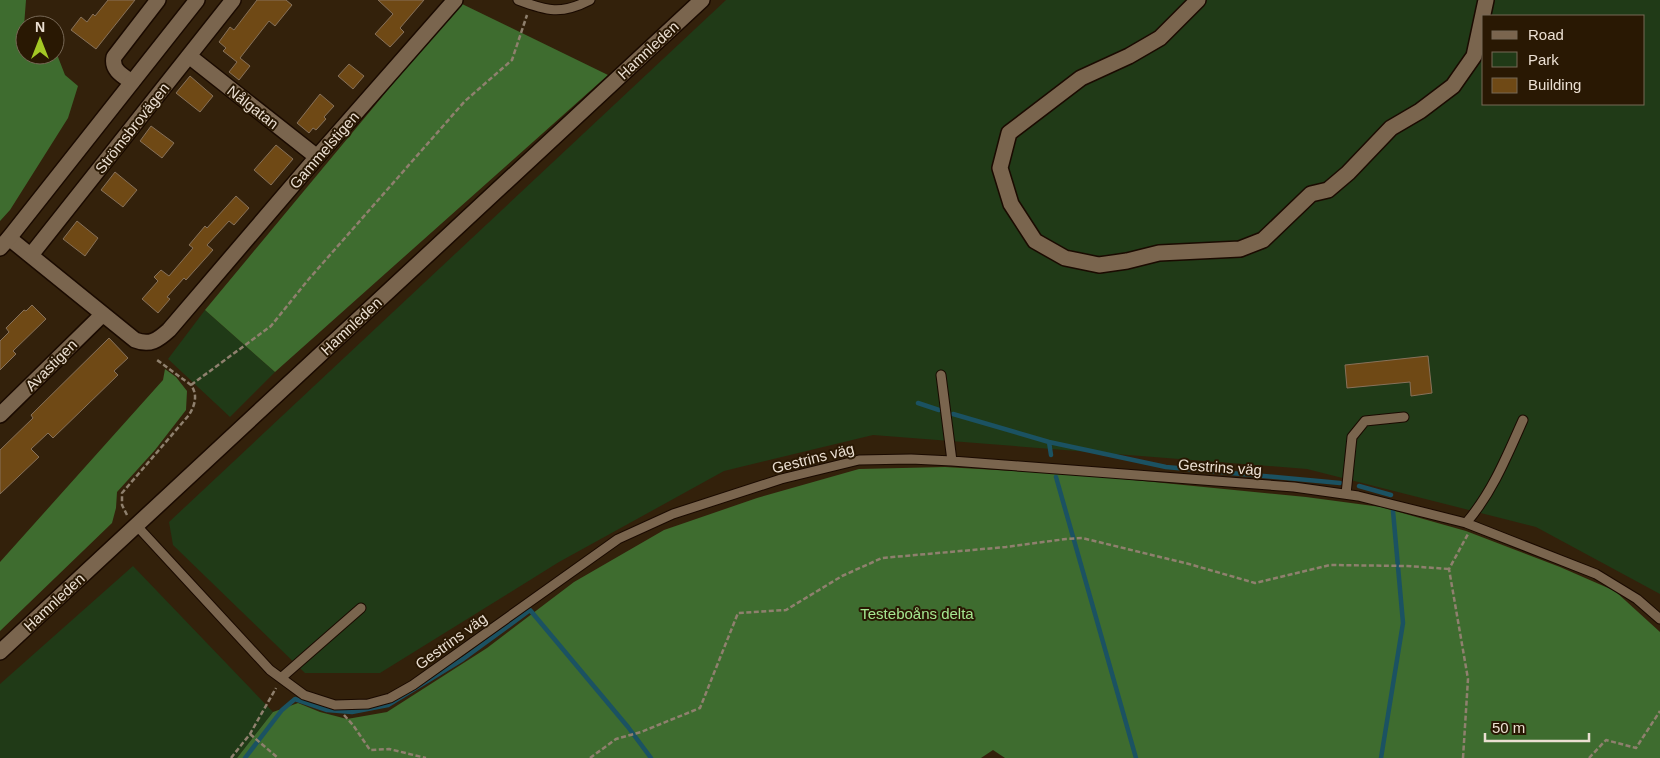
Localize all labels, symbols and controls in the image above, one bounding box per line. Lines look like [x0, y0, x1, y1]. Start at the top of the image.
north arrow [15, 15, 65, 65]
legend [1482, 15, 1645, 105]
street label: Hamnleden [614, 18, 682, 82]
text: N [35, 19, 45, 35]
text: Road [1528, 26, 1564, 43]
text: Park [1528, 51, 1559, 68]
text: Building [1528, 76, 1581, 93]
street label: Strömsbrovägen [91, 79, 173, 177]
street label: Nålgatan [224, 82, 282, 132]
street label: Gammelstigen [286, 108, 362, 192]
street label: Hamnleden [317, 294, 385, 358]
street label: Avastigen [22, 336, 80, 394]
street label: Gestrins väg [770, 440, 856, 476]
street label: Gestrins väg [1177, 456, 1263, 478]
street label: Hamnleden [20, 570, 88, 634]
park label: Testeboåns delta [860, 605, 974, 622]
street label: Gestrins väg [412, 609, 490, 673]
scale bar [1485, 710, 1589, 742]
text: 50 m [1492, 719, 1525, 736]

